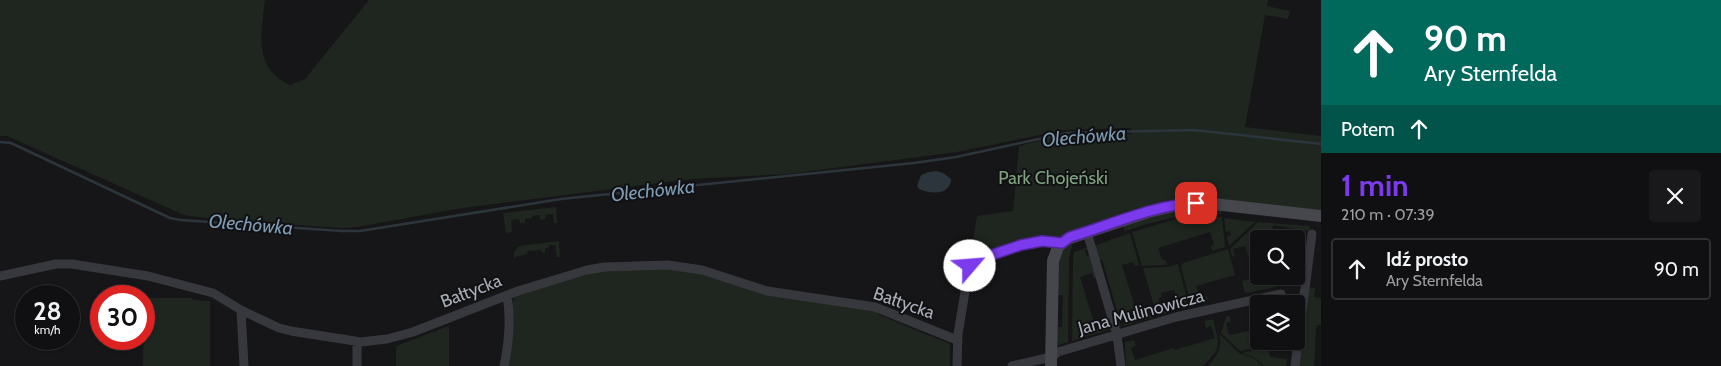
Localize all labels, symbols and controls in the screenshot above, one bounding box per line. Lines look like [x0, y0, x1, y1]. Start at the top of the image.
text: 90 m [1424, 17, 1507, 60]
icon: ahead [1341, 20, 1406, 85]
text: Ary Sternfelda [1424, 60, 1557, 87]
icon: ahead [1405, 115, 1433, 143]
text: Potem [1341, 118, 1395, 141]
water label: Olechówka [1041, 121, 1127, 152]
park label: Park Chojeński [998, 167, 1108, 189]
text: 1 min [1341, 167, 1409, 204]
button: close [1649, 170, 1701, 222]
water label: Olechówka [610, 175, 696, 206]
pin [1175, 182, 1217, 224]
icon: arrive [1182, 189, 1210, 217]
text: 210 m · 07:39 [1341, 205, 1435, 224]
water label: Olechówka [208, 209, 294, 240]
map controls [1250, 230, 1305, 350]
button: search [1250, 230, 1305, 285]
position arrow [943, 239, 995, 291]
text: Idź prosto [1386, 248, 1468, 271]
icon: ahead [1343, 255, 1371, 283]
text: 90 m [1654, 258, 1699, 281]
street label: Bałtycka [437, 269, 505, 313]
text: Ary Sternfelda [1386, 271, 1483, 290]
street label: Bałtycka [870, 282, 938, 324]
street label: Jana Mulinowicza [1075, 284, 1207, 340]
speed limit sign: 30 [90, 285, 155, 350]
button: layers [1250, 295, 1305, 350]
text: 28 [33, 296, 62, 326]
text: km/h [34, 322, 61, 337]

